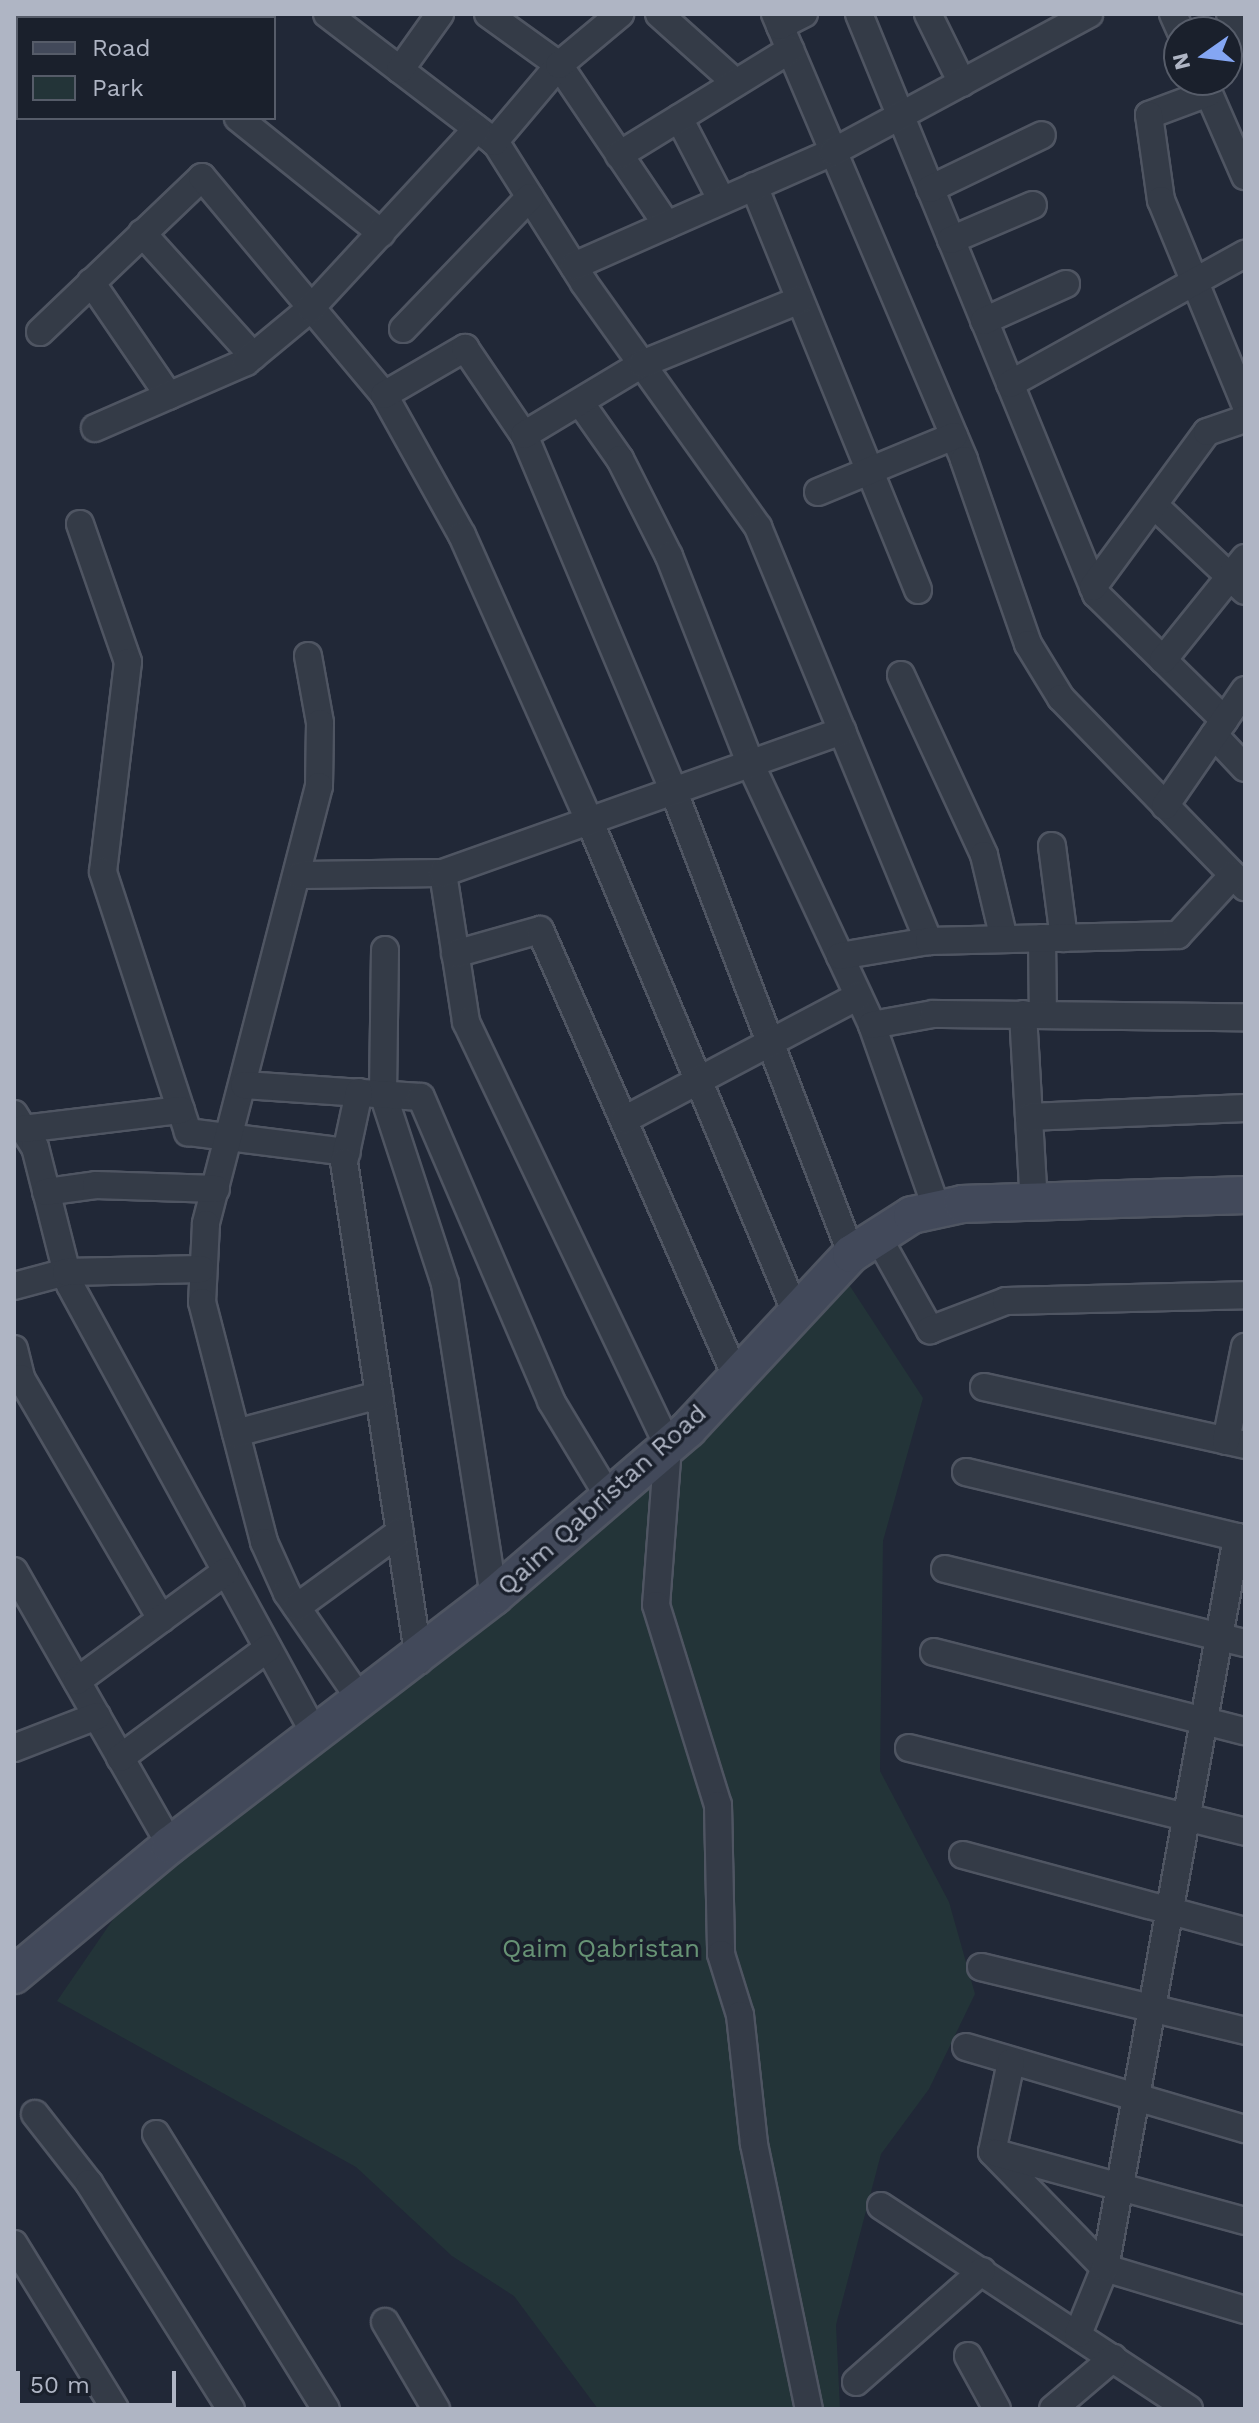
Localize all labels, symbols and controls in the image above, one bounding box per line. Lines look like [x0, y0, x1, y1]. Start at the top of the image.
legend [16, 16, 276, 120]
north arrow [1163, 16, 1243, 96]
text: Road [92, 34, 151, 62]
text: N [1167, 51, 1195, 72]
text: Park [92, 74, 144, 102]
street label: Qaim Qabristan Road [491, 1398, 713, 1602]
park label: Qaim Qabristan [502, 1933, 700, 1965]
scale bar [20, 2355, 180, 2405]
text: 50 m [30, 2371, 90, 2399]

